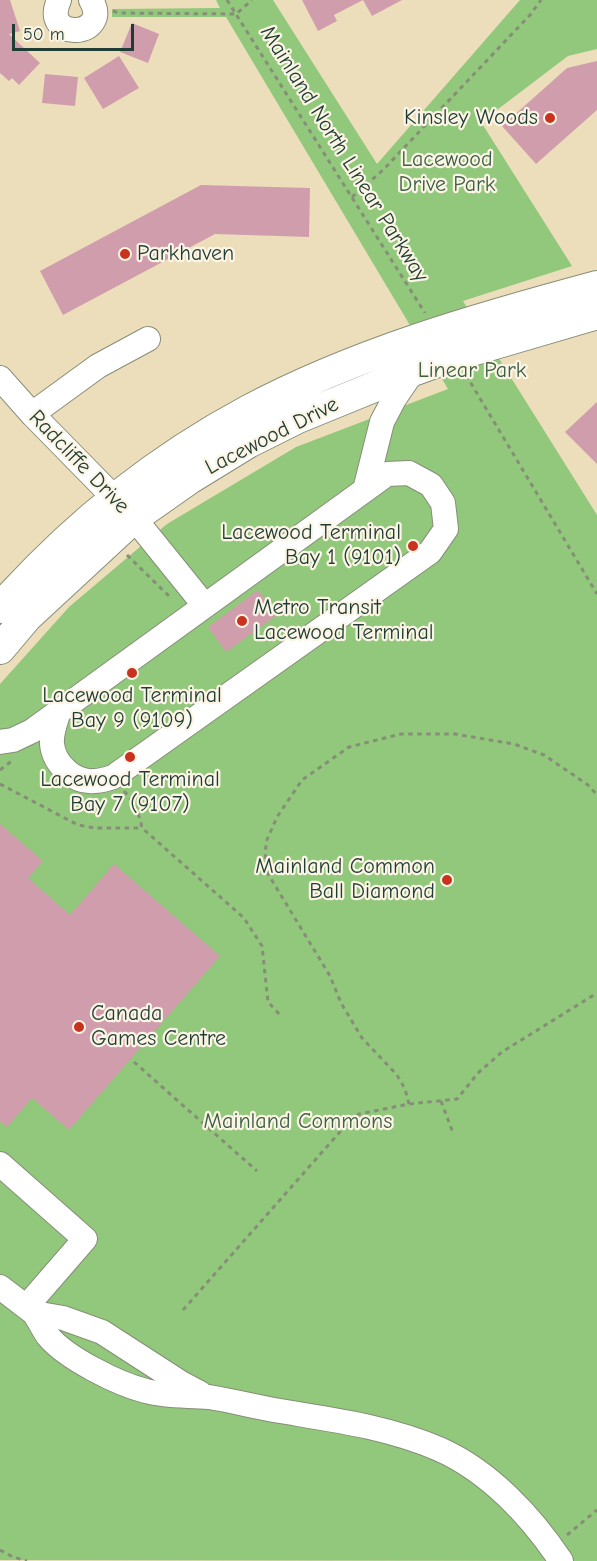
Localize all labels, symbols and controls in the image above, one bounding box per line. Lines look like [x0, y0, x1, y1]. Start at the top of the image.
scale bar [15, 12, 136, 50]
street label: Mainland North Linear Parkway [254, 21, 434, 287]
text: 50 m [23, 24, 65, 45]
place label: Kinsley Woods [404, 105, 538, 131]
marker: Kinsley Woods [543, 111, 557, 125]
park label: Lacewood Drive Park [399, 147, 495, 198]
place label: Parkhaven [137, 241, 234, 267]
marker: Parkhaven [118, 247, 132, 261]
park label: Linear Park [418, 358, 526, 384]
street label: Lacewood Drive [201, 391, 343, 481]
street label: Radcliffe Drive [23, 405, 135, 519]
place label: Lacewood Terminal Bay 1 (9101) [221, 520, 401, 572]
marker: Lacewood Terminal Bay 1 (9101) [406, 539, 420, 553]
place label: Metro Transit Lacewood Terminal [254, 595, 434, 646]
marker: Metro Transit Lacewood Terminal [235, 614, 249, 628]
marker: Lacewood Terminal Bay 9 (9109) [125, 666, 139, 680]
place label: Lacewood Terminal Bay 9 (9109) [42, 683, 222, 734]
marker: Lacewood Terminal Bay 7 (9107) [123, 750, 137, 764]
place label: Lacewood Terminal Bay 7 (9107) [40, 767, 220, 818]
place label: Mainland Common Ball Diamond [255, 854, 435, 906]
marker: Mainland Common Ball Diamond [440, 873, 454, 887]
place label: Canada Games Centre [91, 1001, 226, 1052]
marker: Canada Games Centre [72, 1020, 86, 1034]
park label: Mainland Commons [204, 1109, 392, 1135]

